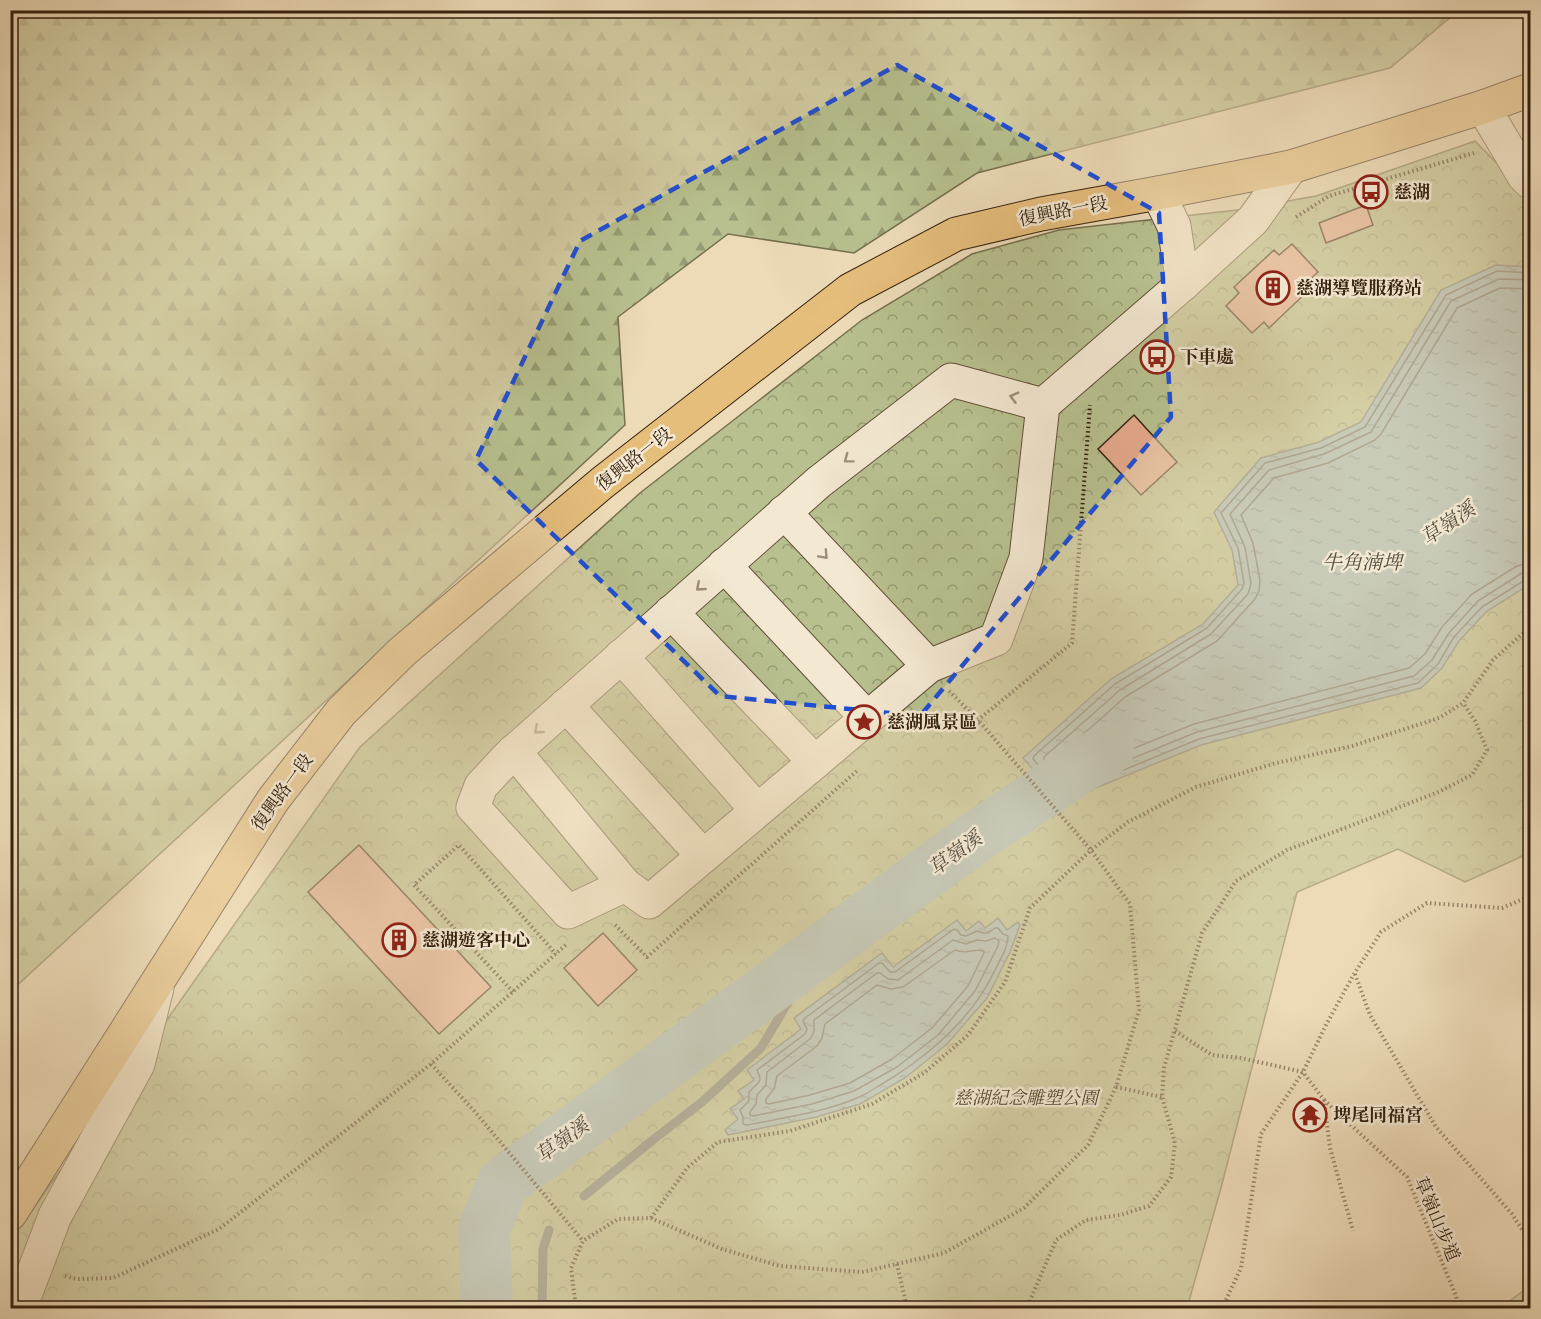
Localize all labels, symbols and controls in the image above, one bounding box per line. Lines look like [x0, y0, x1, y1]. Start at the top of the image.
bus stop icon: 慈湖 [1353, 174, 1389, 210]
place label: 慈湖 [1394, 181, 1430, 203]
street label: 復興路一段 [1017, 192, 1109, 230]
building icon: 慈湖導覽服務站 [1255, 270, 1291, 306]
place label: 慈湖導覽服務站 [1296, 277, 1422, 299]
bus stop icon: 下車處 [1139, 339, 1175, 375]
place label: 下車處 [1180, 346, 1234, 368]
one-way arrow [1009, 392, 1020, 404]
street label: 復興路一段 [592, 423, 676, 495]
one-way arrow [844, 452, 855, 463]
water label: 草嶺溪 [1416, 495, 1481, 550]
one-way arrow [817, 547, 828, 558]
water label: 牛角湳埤 [1322, 550, 1405, 574]
one-way arrow [696, 579, 707, 590]
place icon: 慈湖風景區 [846, 704, 882, 740]
place label: 慈湖風景區 [887, 711, 977, 733]
one-way arrow [534, 722, 545, 733]
street label: 復興路一段 [247, 749, 317, 835]
water label: 草嶺溪 [924, 824, 988, 880]
building icon: 慈湖遊客中心 [381, 922, 417, 958]
place label: 慈湖遊客中心 [422, 929, 530, 951]
park label: 慈湖紀念雕塑公園 [954, 1087, 1101, 1109]
temple icon: 埤尾同福宮 [1292, 1097, 1328, 1133]
place label: 埤尾同福宮 [1333, 1104, 1423, 1126]
water label: 草嶺溪 [531, 1111, 595, 1167]
street label: 草嶺山步道 [1409, 1173, 1465, 1265]

